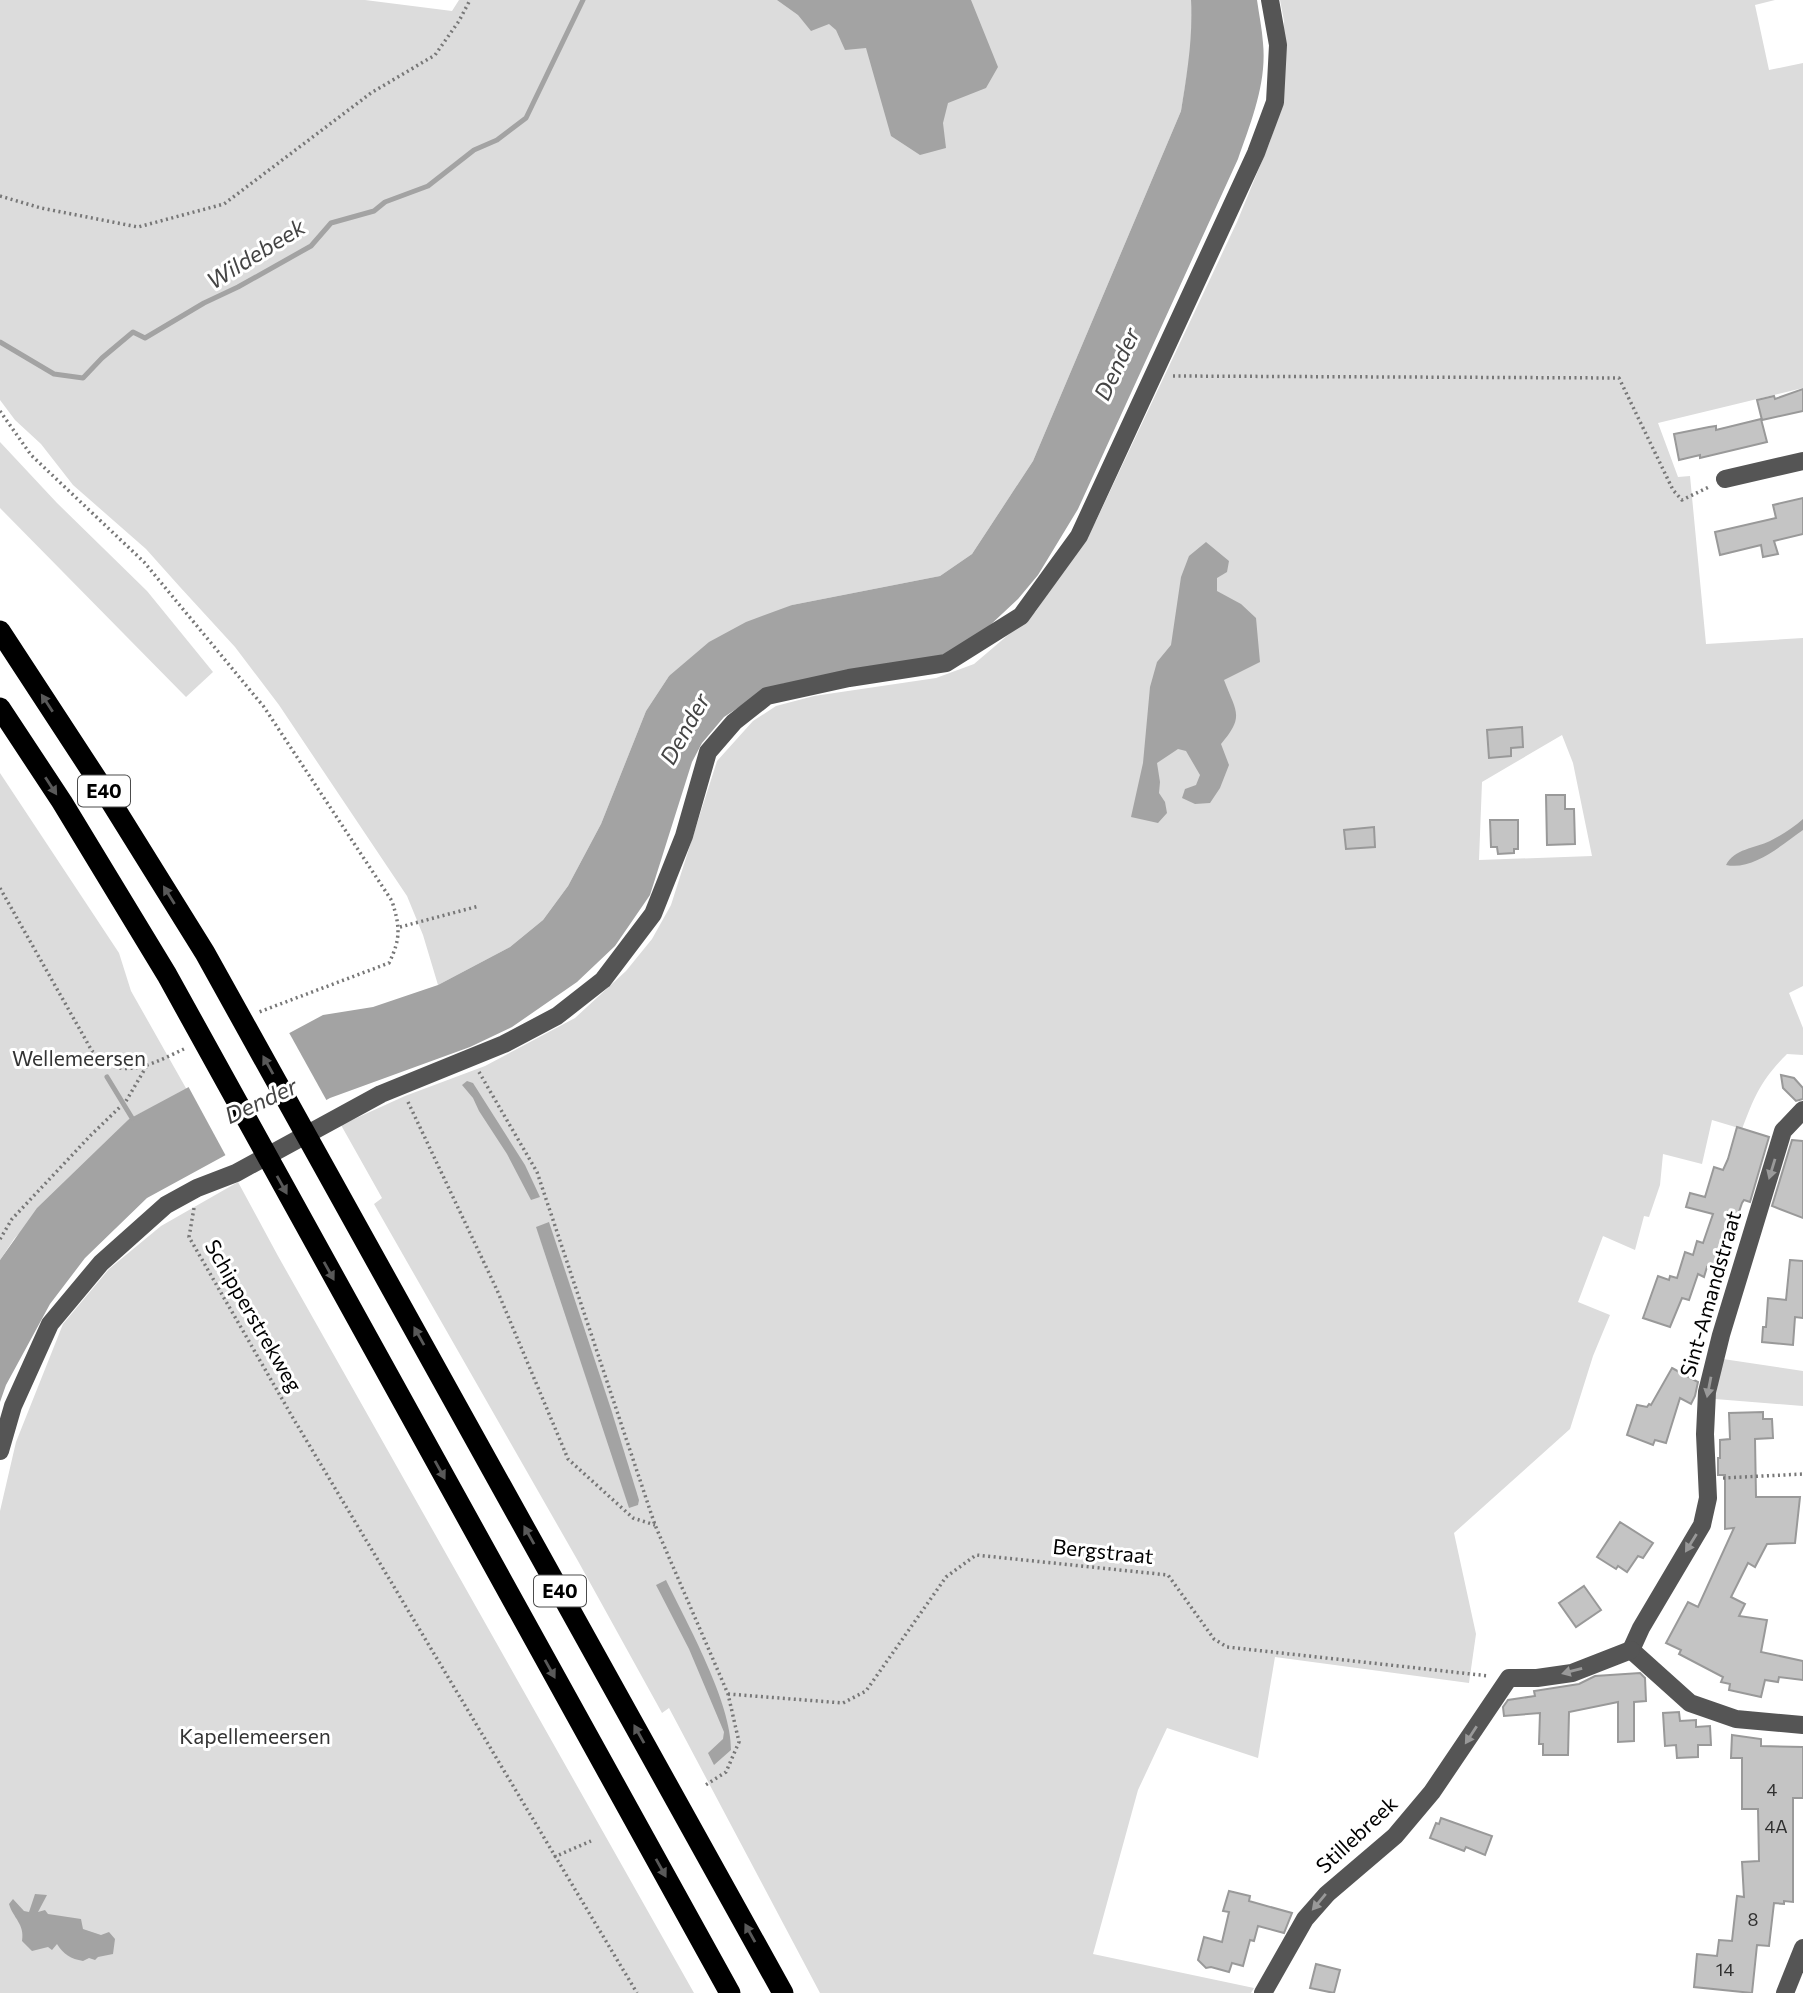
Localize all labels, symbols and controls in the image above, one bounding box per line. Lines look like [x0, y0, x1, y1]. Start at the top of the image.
water label: Wildebeek [201, 212, 310, 294]
water label: Dender [1087, 322, 1145, 404]
water label: Dender [653, 687, 715, 769]
one-way arrow [41, 693, 54, 712]
one-way arrow [44, 776, 57, 795]
road number: E40 [78, 776, 130, 806]
one-way arrow [163, 885, 175, 904]
park label: Wellemeersen [12, 1045, 146, 1070]
one-way arrow [262, 1055, 274, 1075]
water label: Dender [220, 1071, 302, 1129]
one-way arrow [1766, 1158, 1776, 1179]
one-way arrow [276, 1175, 288, 1195]
street label: Sint-Amandstraat [1674, 1208, 1745, 1380]
street label: Schipperstrekweg [201, 1235, 308, 1396]
one-way arrow [323, 1261, 335, 1281]
one-way arrow [413, 1327, 425, 1346]
one-way arrow [1703, 1376, 1714, 1398]
one-way arrow [434, 1460, 446, 1480]
one-way arrow [523, 1526, 535, 1545]
street label: Bergstraat [1051, 1533, 1155, 1568]
one-way arrow [1684, 1534, 1697, 1553]
road number: E40 [534, 1576, 586, 1606]
one-way arrow [544, 1659, 556, 1678]
one-way arrow [1560, 1666, 1582, 1677]
park label: Kapellemeersen [179, 1723, 331, 1748]
one-way arrow [634, 1724, 646, 1744]
one-way arrow [1465, 1725, 1478, 1744]
house number: 4 [1767, 1778, 1778, 1800]
street label: Stillebreek [1310, 1790, 1402, 1878]
house number: 4A [1764, 1815, 1788, 1837]
one-way arrow [655, 1858, 667, 1877]
one-way arrow [1312, 1893, 1327, 1911]
house number: 8 [1748, 1908, 1759, 1930]
one-way arrow [744, 1924, 756, 1943]
house number: 14 [1716, 1958, 1734, 1980]

